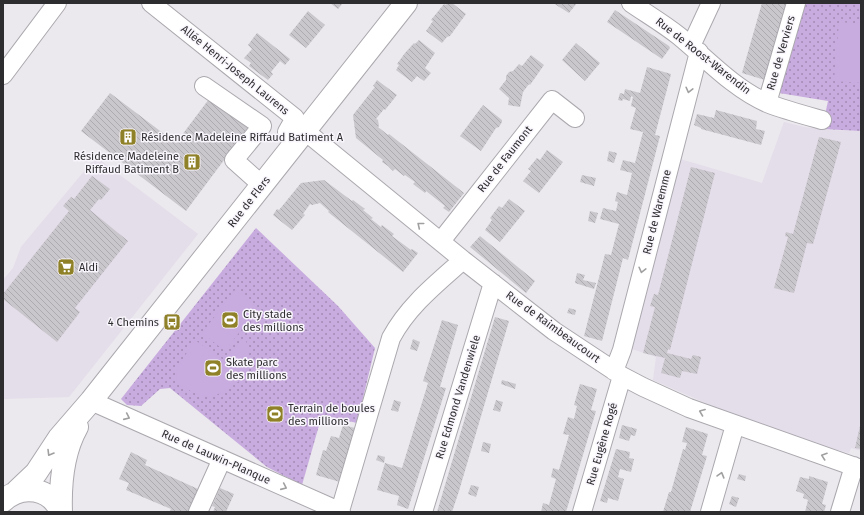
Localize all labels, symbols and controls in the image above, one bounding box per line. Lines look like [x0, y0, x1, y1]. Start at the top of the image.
street label: Rue de Verviers [764, 14, 798, 92]
street label: Rue de Roost-Warendin [653, 15, 753, 97]
street label: Allée Henri-Joseph Laurens [178, 22, 292, 118]
one-way arrow [685, 86, 694, 93]
street label: Rue de Faumont [475, 123, 535, 195]
building icon: Résidence Madeleine Riffaud Batiment A [118, 127, 138, 147]
place label: Résidence Madeleine Riffaud Batiment A [141, 131, 344, 144]
place label: Résidence Madeleine Riffaud Batiment B [73, 150, 179, 176]
building icon: Résidence Madeleine Riffaud Batiment B [182, 152, 202, 172]
street label: Rue de Waremme [640, 168, 674, 256]
street label: Rue de Flers [225, 174, 273, 230]
one-way arrow [418, 222, 425, 229]
supermarket icon: Aldi [56, 257, 76, 277]
place label: Aldi [79, 261, 98, 274]
one-way arrow [639, 267, 647, 273]
street label: Rue de Raimbeaucourt [503, 288, 603, 366]
place label: City stade des millions [243, 308, 304, 334]
sports icon: City stade des millions [220, 310, 240, 330]
bus stop icon: 4 Chemins [162, 312, 182, 332]
place label: 4 Chemins [108, 316, 159, 329]
street label: Rue Edmond Vandenwiele [433, 333, 483, 461]
place label: Skate parc des millions [226, 356, 287, 382]
sports icon: Skate parc des millions [203, 358, 223, 378]
street label: Rue Eugène Rogé [584, 401, 620, 487]
place label: Terrain de boules des millions [288, 402, 375, 428]
sports icon: Terrain de boules des millions [265, 404, 285, 424]
one-way arrow [698, 409, 705, 417]
one-way arrow [123, 412, 130, 420]
street label: Rue de Lauwin-Planque [159, 427, 273, 487]
one-way arrow [47, 449, 54, 456]
one-way arrow [821, 452, 828, 461]
one-way arrow [716, 471, 725, 478]
one-way arrow [280, 482, 288, 490]

